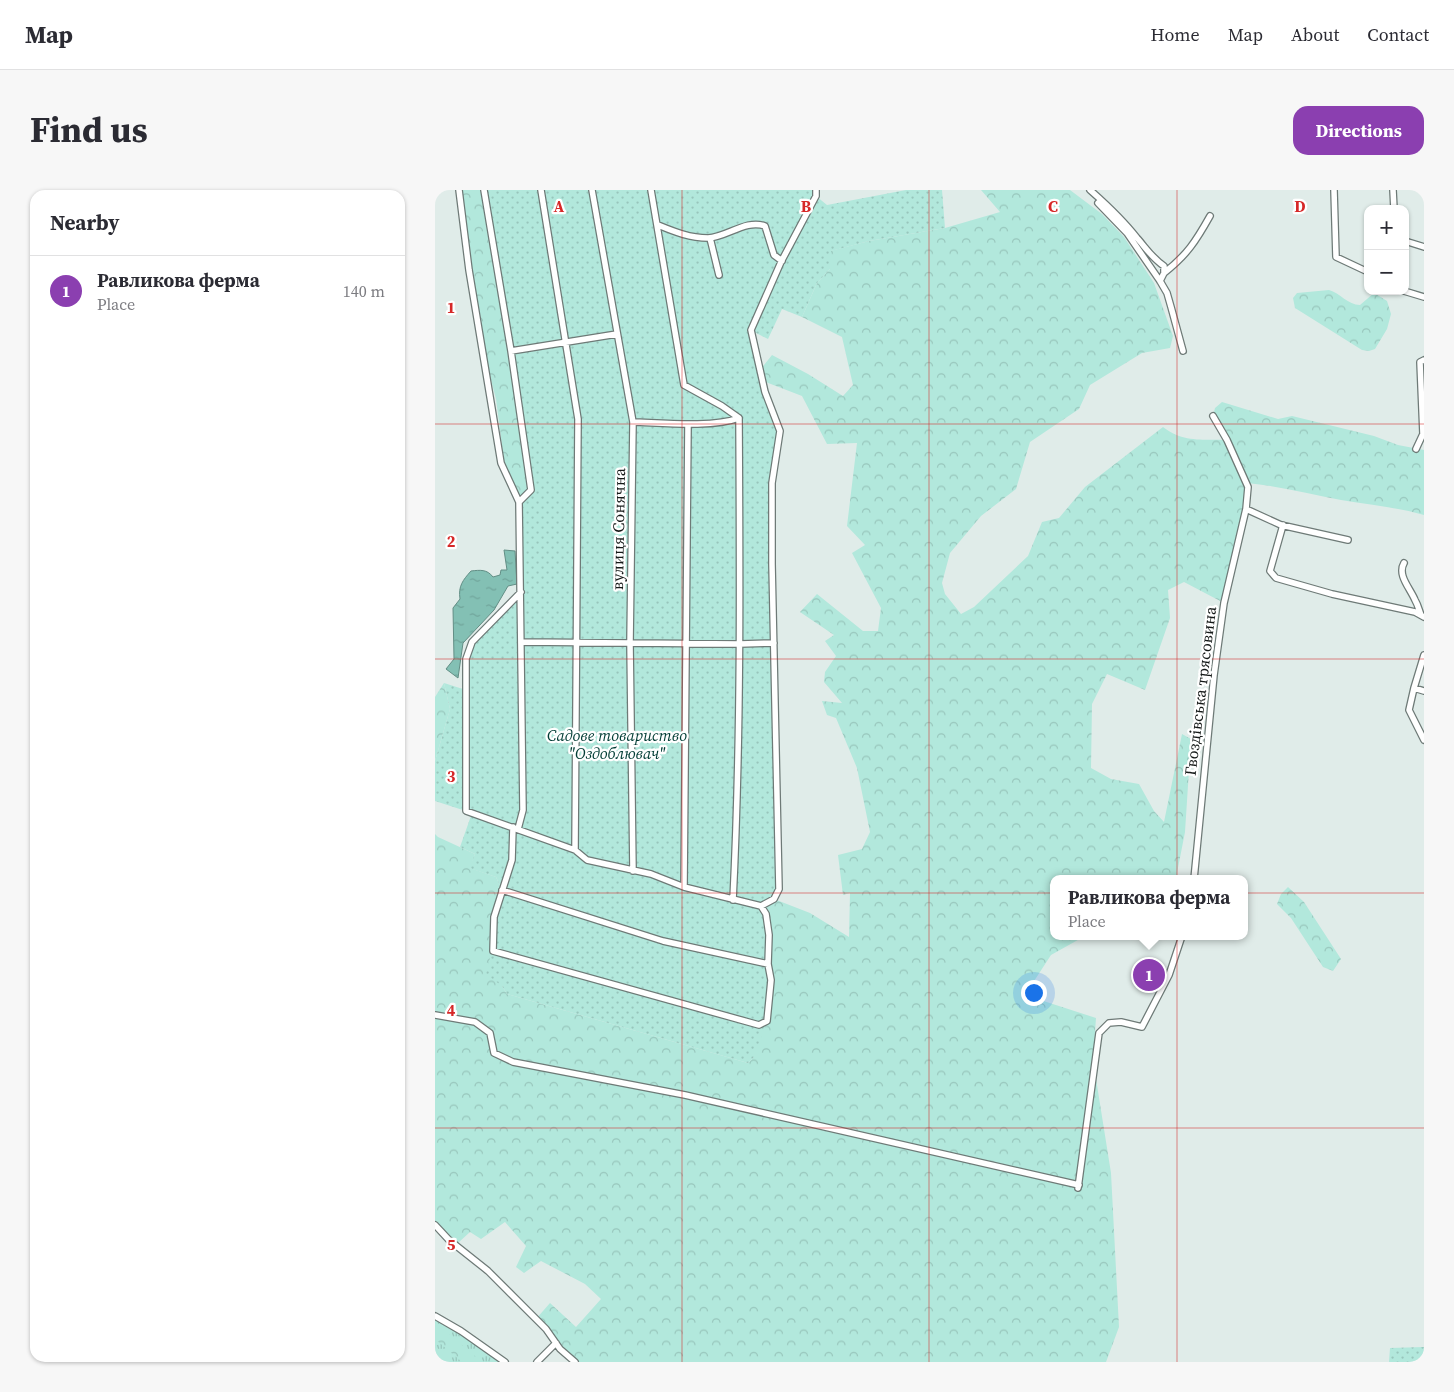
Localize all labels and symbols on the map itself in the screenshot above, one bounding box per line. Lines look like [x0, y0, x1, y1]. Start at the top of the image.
text: A [554, 195, 565, 217]
text: B [801, 195, 812, 217]
text: C [1048, 195, 1058, 217]
text: D [1294, 195, 1306, 217]
text: 1 [447, 296, 455, 318]
street label: вулиця Сонячна [606, 467, 630, 590]
text: 2 [447, 530, 456, 552]
street label: Гвоздівська трясовина [1179, 604, 1221, 777]
park label: Садове товариство "Оздоблювач" [547, 724, 687, 764]
text: 3 [447, 765, 456, 787]
pin: 1 [1133, 956, 1165, 994]
your location [1021, 980, 1047, 1006]
text: 4 [447, 999, 456, 1021]
text: 5 [447, 1233, 456, 1255]

